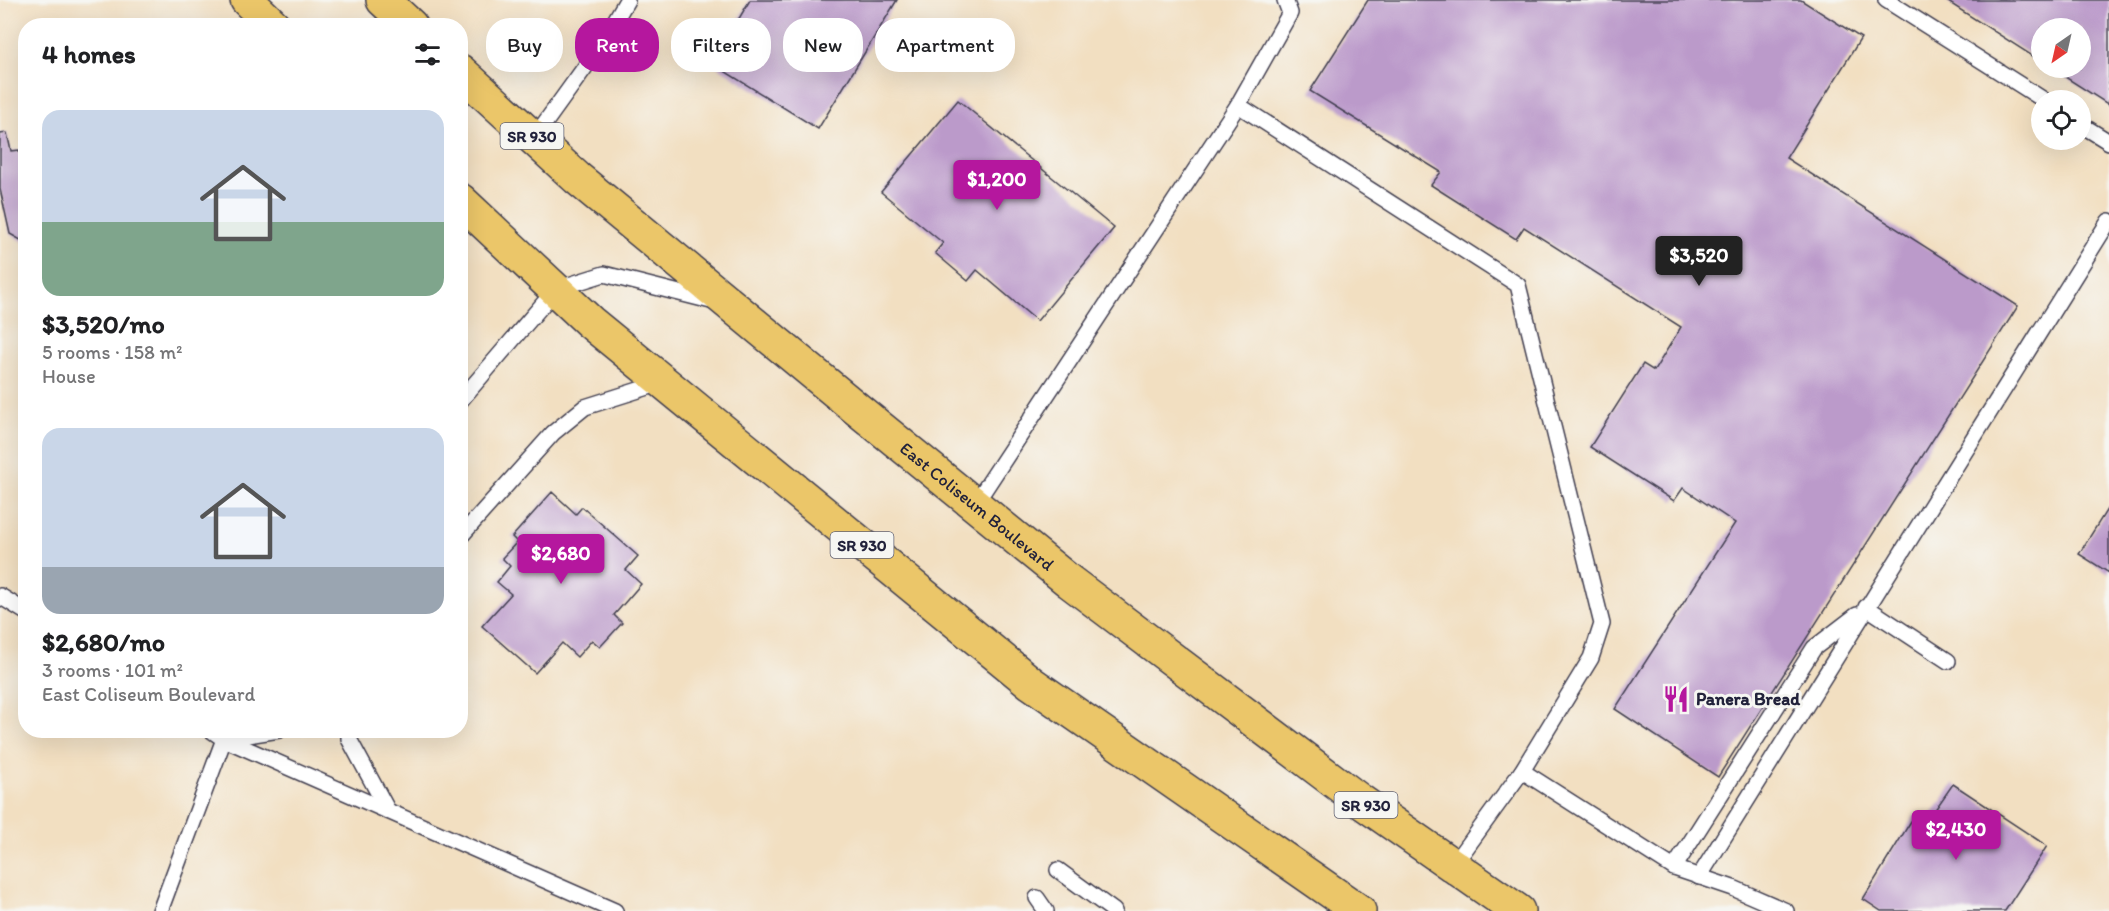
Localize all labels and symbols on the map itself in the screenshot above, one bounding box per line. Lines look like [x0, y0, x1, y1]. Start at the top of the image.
north arrow [2031, 18, 2091, 78]
road number: SR 930 [500, 123, 564, 149]
pin: $1,200 [948, 160, 1046, 211]
pin: $3,520 [1650, 236, 1748, 287]
street label: East Coliseum Boulevard [895, 437, 1059, 576]
road number: SR 930 [830, 532, 894, 558]
pin: $2,680 [512, 534, 610, 585]
restaurant icon: Panera Bread [1661, 684, 1691, 714]
place label: Panera Bread [1696, 688, 1801, 710]
road number: SR 930 [1334, 792, 1398, 818]
pin: $2,430 [1907, 810, 2005, 861]

